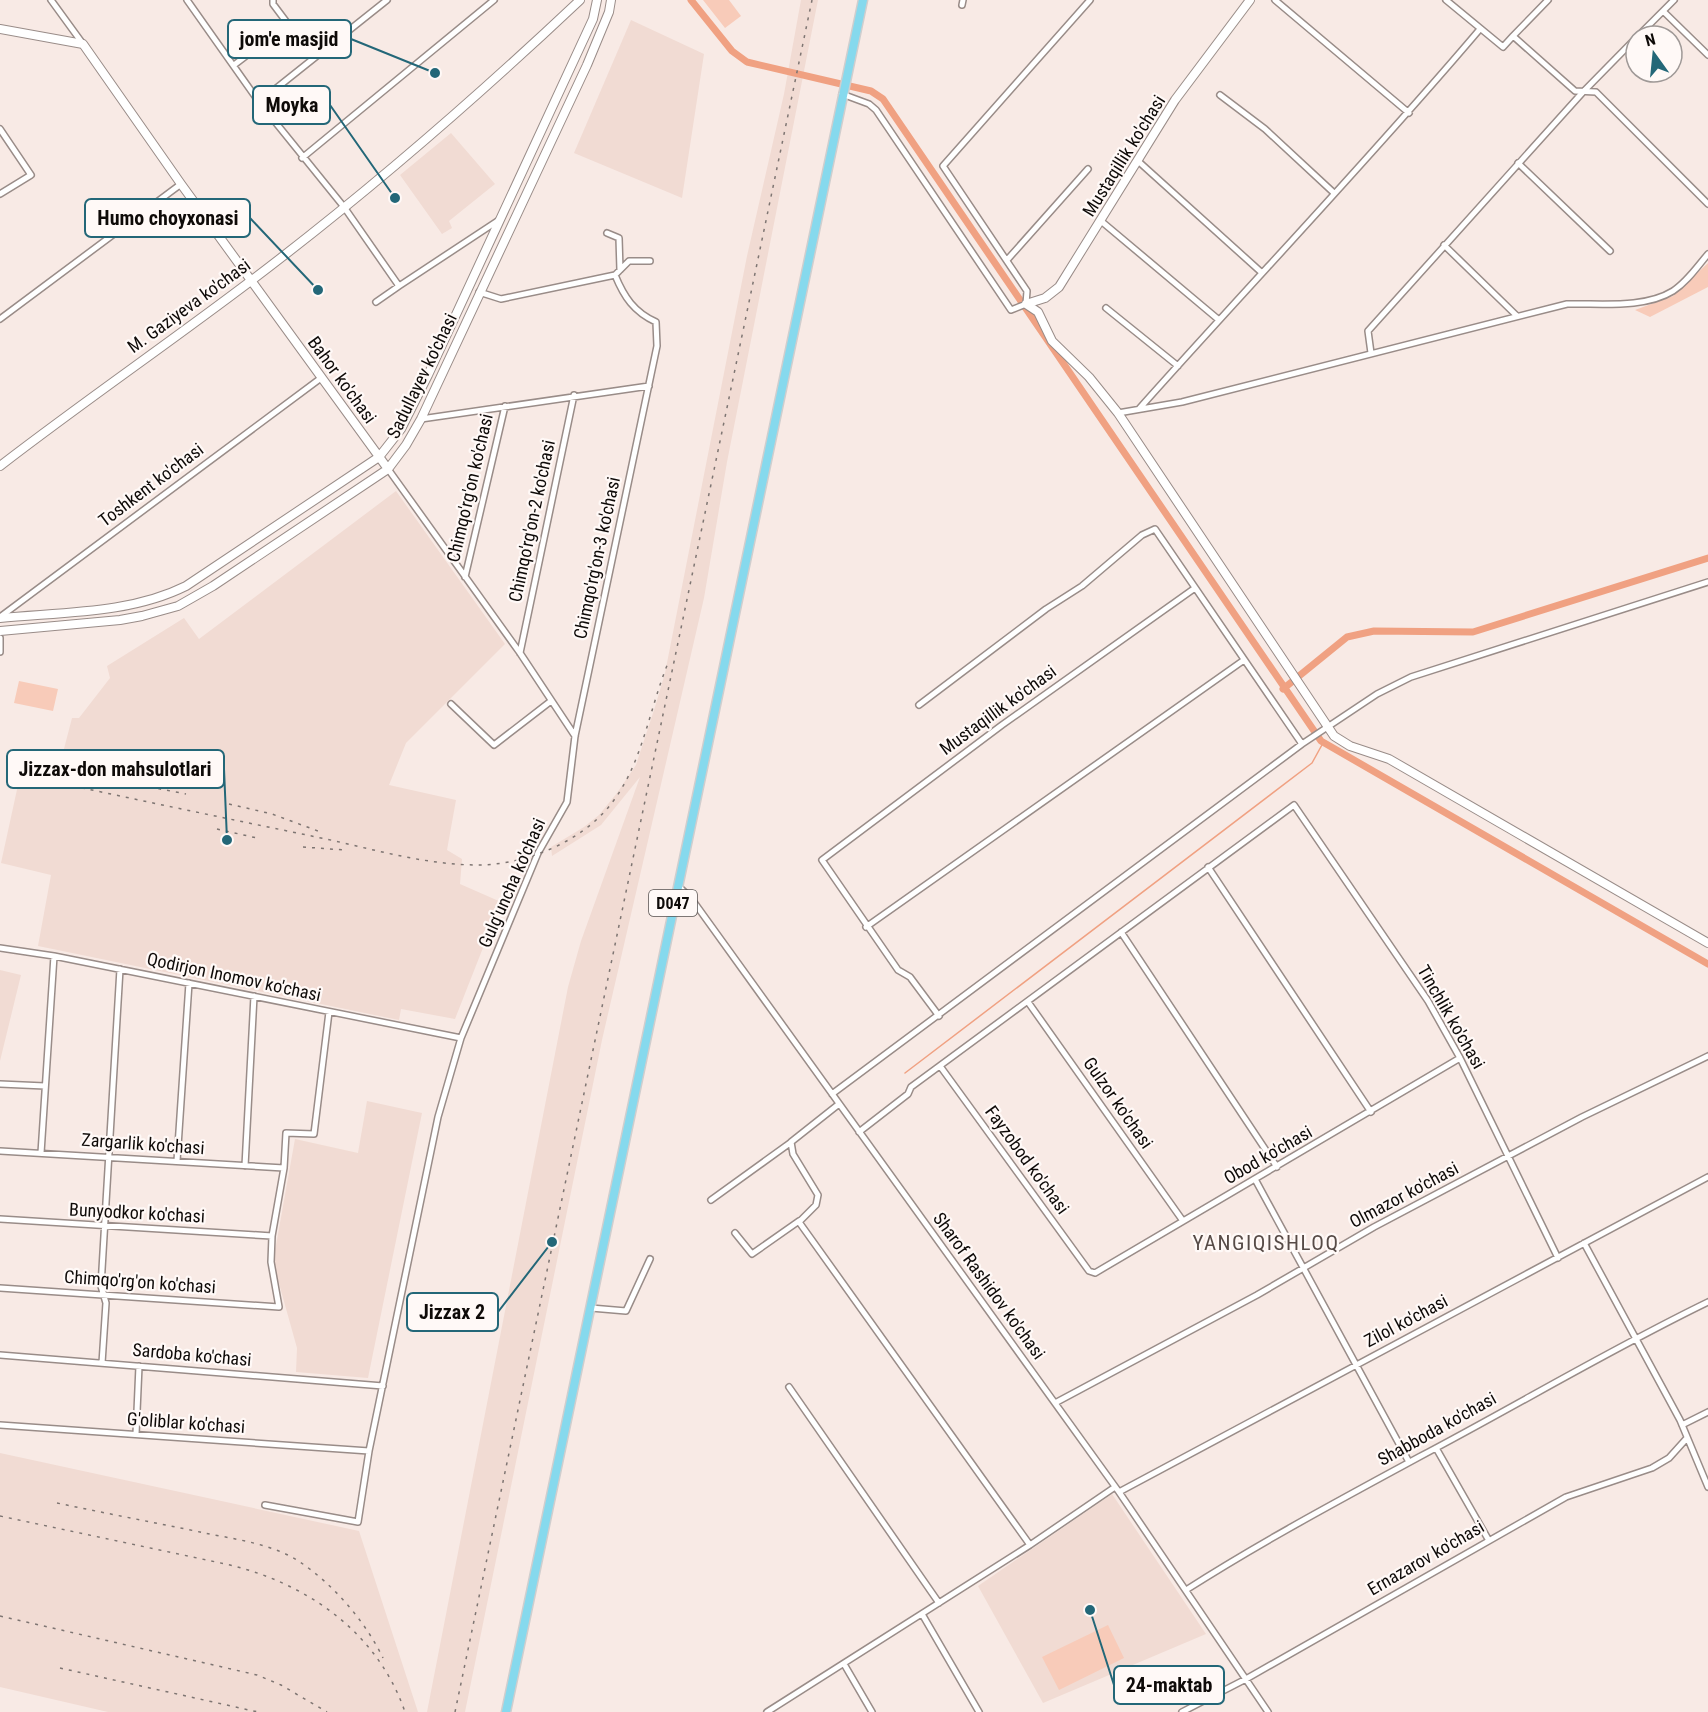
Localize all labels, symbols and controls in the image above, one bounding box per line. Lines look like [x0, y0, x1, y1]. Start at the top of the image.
callout: jom'e masjid [228, 20, 351, 58]
north arrow [1624, 24, 1684, 84]
text: jom'e masjid [239, 27, 338, 51]
text: N [1643, 30, 1657, 50]
callout: Moyka [253, 86, 330, 124]
street label: Mustaqillik ko'chasi [1078, 91, 1169, 220]
text: Moyka [266, 93, 318, 117]
callout: Humo choyxonasi [85, 199, 250, 237]
text: Humo choyxonasi [97, 206, 239, 230]
street label: M. Gaziyeva ko'chasi [123, 254, 254, 357]
street label: Sadullayev ko'chasi [382, 310, 461, 442]
street label: Bahor ko'chasi [304, 332, 381, 427]
street label: Chimqo'rg'on ko'chasi [442, 412, 497, 564]
street label: Toshkent ko'chasi [94, 438, 207, 531]
street label: Chimqo'rg'on-2 ko'chasi [504, 438, 559, 604]
street label: Chimqo'rg'on-3 ko'chasi [569, 475, 624, 641]
street label: Mustaqillik ko'chasi [935, 660, 1060, 759]
callout: Jizzax-don mahsulotlari [7, 750, 224, 788]
text: Jizzax-don mahsulotlari [18, 757, 212, 781]
street label: Gulg'uncha ko'chasi [474, 815, 549, 951]
road number: D047 [649, 890, 697, 916]
street label: Qodirjon Inomov ko'chasi [145, 948, 323, 1005]
street label: Tinchlik ko'chasi [1413, 961, 1490, 1072]
street label: Gulzor ko'chasi [1079, 1053, 1158, 1152]
street label: Fayzobod ko'chasi [981, 1101, 1074, 1218]
street label: Obod ko'chasi [1220, 1121, 1316, 1188]
street label: Zargarlik ko'chasi [81, 1129, 205, 1158]
street label: Olmazor ko'chasi [1346, 1157, 1462, 1232]
street label: Bunyodkor ko'chasi [69, 1198, 205, 1227]
street label: Sharof Rashidov ko'chasi [929, 1208, 1050, 1363]
district label: YANGIQISHLOQ [1192, 1231, 1340, 1255]
street label: Chimqo'rg'on ko'chasi [64, 1266, 216, 1297]
street label: Zilol ko'chasi [1360, 1290, 1451, 1351]
callout: Jizzax 2 [407, 1293, 498, 1331]
text: Jizzax 2 [419, 1300, 485, 1324]
street label: Sardoba ko'chasi [132, 1339, 252, 1370]
street label: Shabboda ko'chasi [1374, 1387, 1499, 1470]
street label: G'oliblar ko'chasi [126, 1408, 246, 1437]
street label: Ernazarov ko'chasi [1364, 1516, 1488, 1599]
callout: 24-maktab [1114, 1666, 1224, 1704]
text: 24-maktab [1126, 1673, 1212, 1697]

